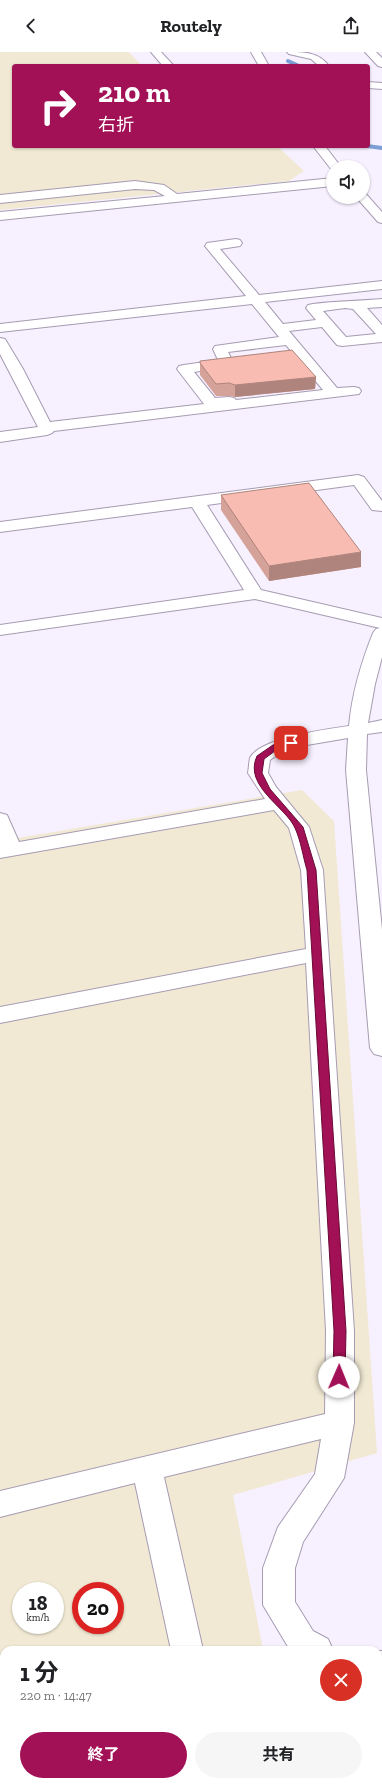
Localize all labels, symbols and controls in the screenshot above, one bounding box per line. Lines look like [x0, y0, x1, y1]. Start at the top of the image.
icon: back [20, 15, 42, 37]
text: Routely [160, 15, 222, 37]
icon: share [340, 15, 362, 37]
text: 210 m [98, 76, 170, 109]
icon: right [32, 80, 84, 132]
text: 右折 [98, 114, 134, 136]
map controls [326, 160, 370, 204]
button: sound [326, 160, 370, 204]
pin [274, 726, 308, 760]
icon: arrive [280, 732, 302, 754]
position arrow [318, 1356, 360, 1398]
speed limit sign: 20 [72, 1582, 124, 1634]
text: 18 [29, 1591, 47, 1615]
text: km/h [27, 1612, 49, 1624]
text: 1 分 [20, 1658, 58, 1687]
button: close [320, 1659, 362, 1701]
text: 220 m · 14:47 [20, 1688, 92, 1703]
button: 終了 [20, 1732, 187, 1778]
button: 共有 [195, 1732, 362, 1778]

